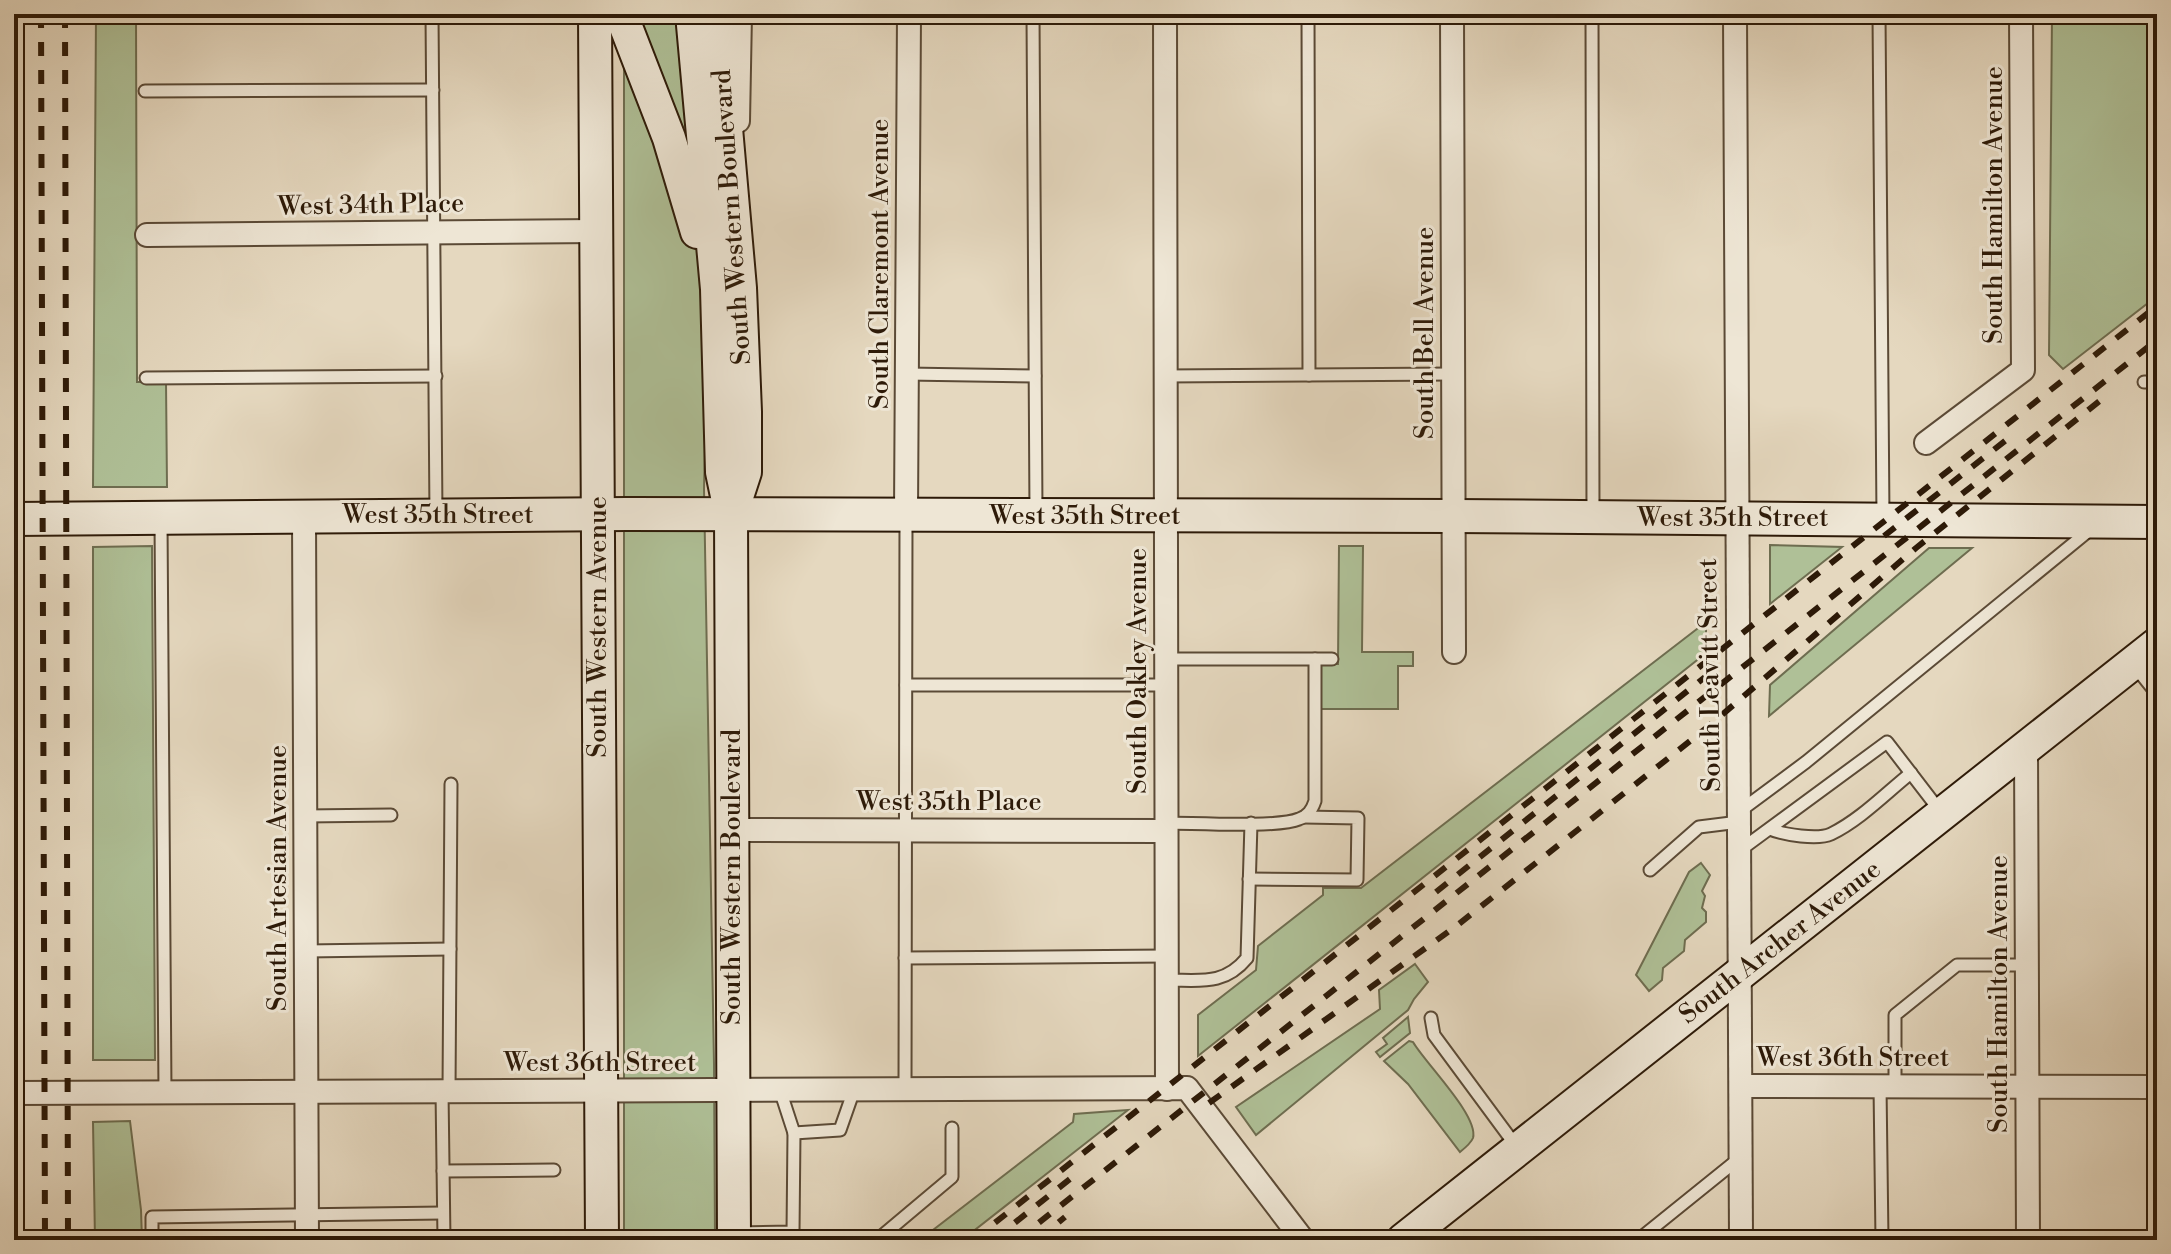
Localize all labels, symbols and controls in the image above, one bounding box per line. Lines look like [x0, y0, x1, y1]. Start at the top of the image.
street label: South Hamilton Avenue [1978, 66, 2010, 344]
street label: South Western Boulevard [706, 68, 758, 366]
street label: South Claremont Avenue [864, 119, 896, 409]
street label: West 34th Place [276, 187, 465, 223]
street label: South Bell Avenue [1409, 227, 1441, 439]
street label: South Western Avenue [582, 496, 614, 758]
street label: West 35th Street [342, 499, 533, 531]
street label: West 35th Street [989, 500, 1180, 532]
street label: West 35th Street [1637, 502, 1828, 534]
street label: South Oakley Avenue [1122, 548, 1154, 794]
street label: South Leavitt Street [1692, 558, 1728, 792]
street label: South Western Boulevard [716, 729, 748, 1025]
street label: South Artesian Avenue [262, 745, 294, 1011]
street label: West 35th Place [855, 786, 1042, 818]
street label: South Archer Avenue [1673, 853, 1887, 1031]
street label: South Hamilton Avenue [1983, 855, 2015, 1133]
street label: West 36th Street [1756, 1042, 1949, 1074]
street label: West 36th Street [503, 1047, 696, 1079]

